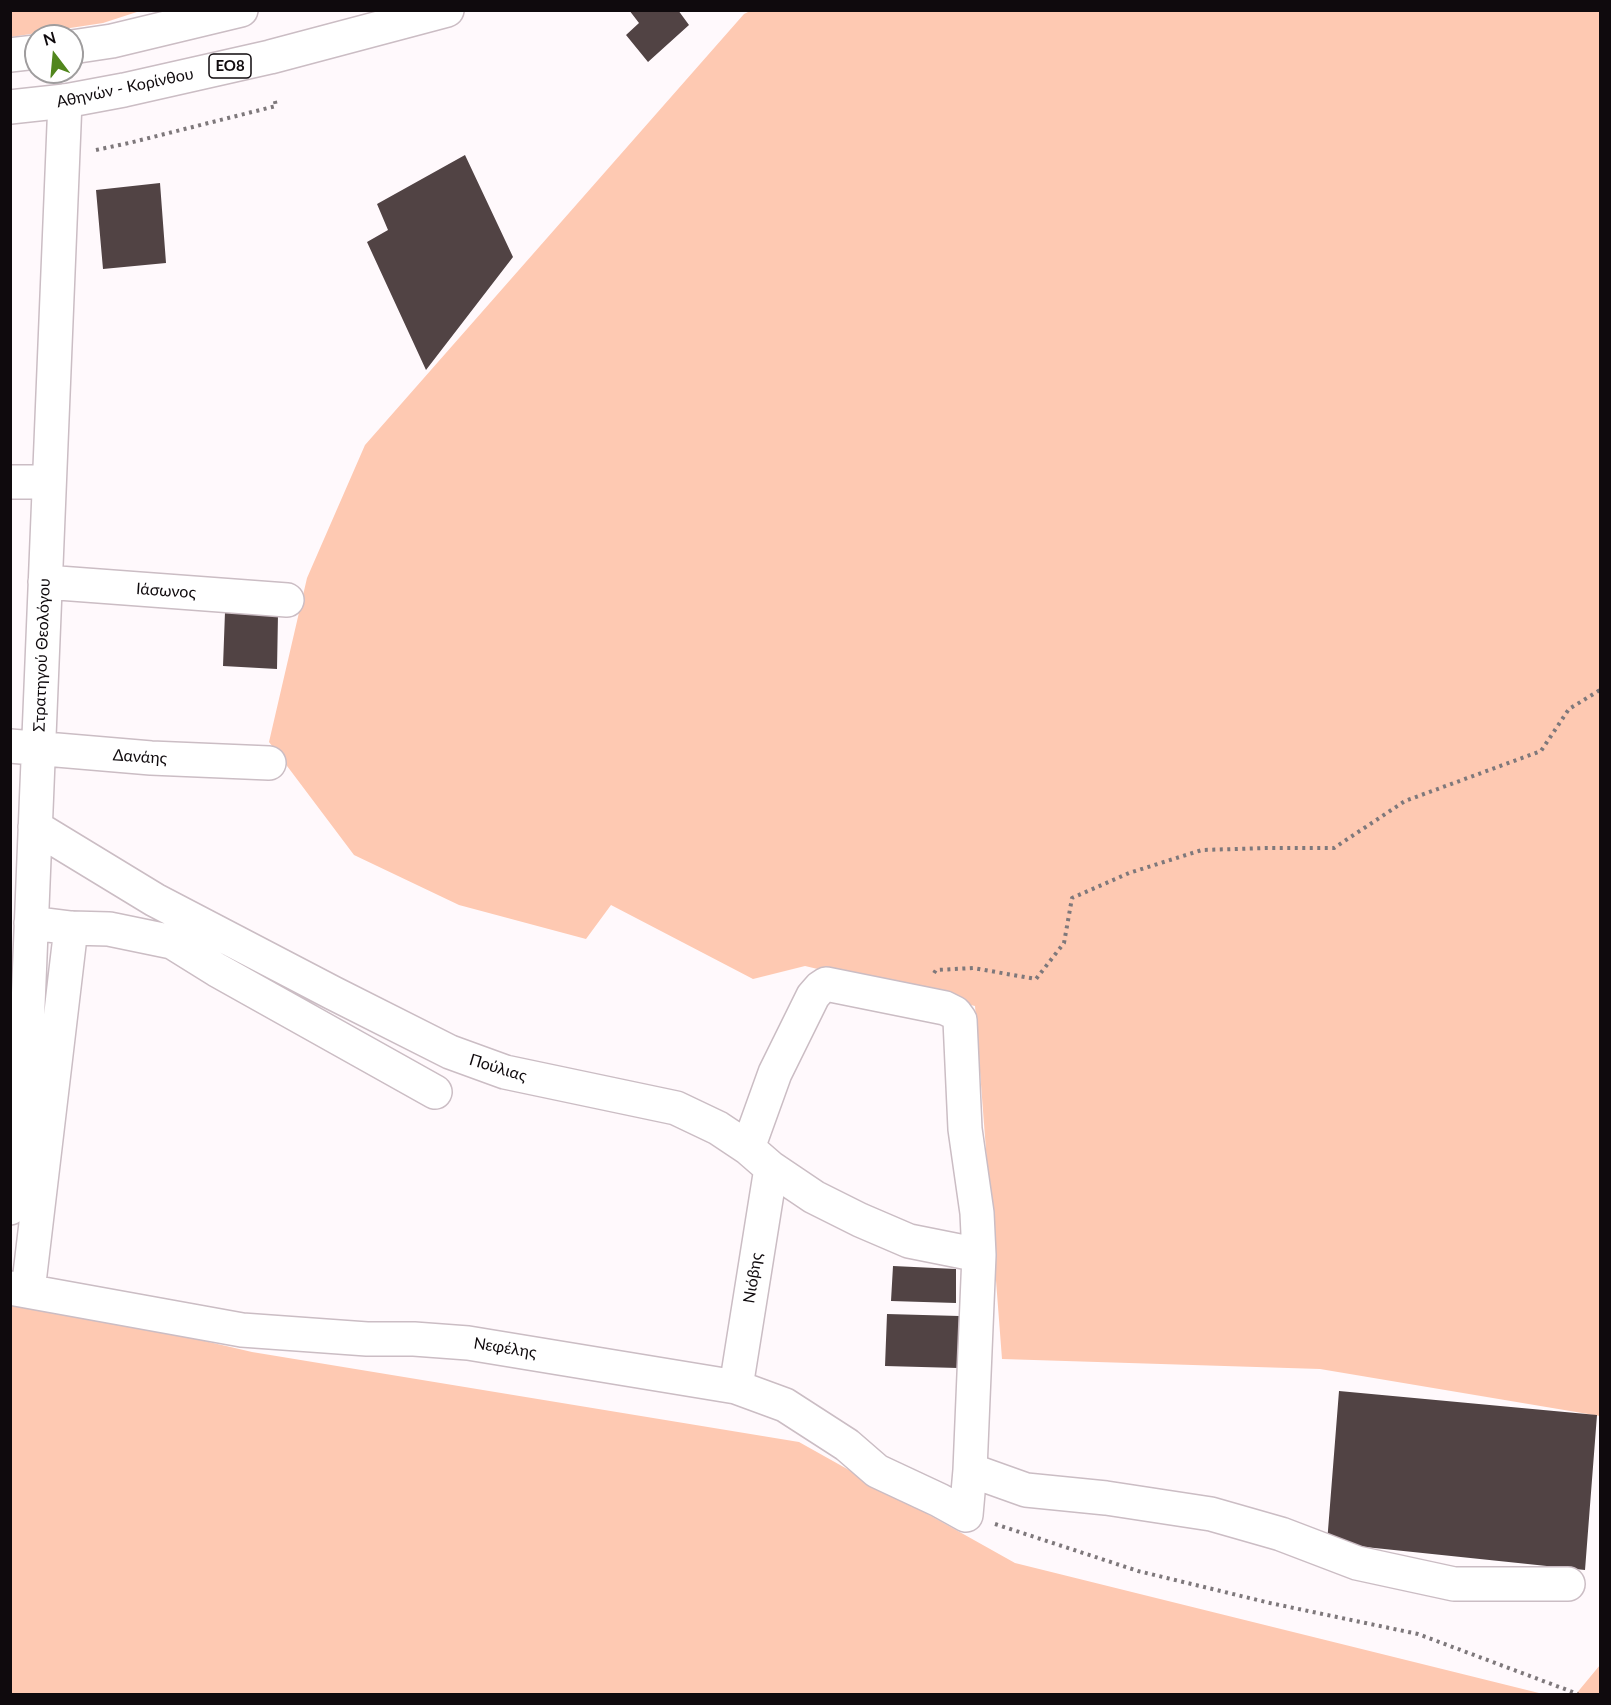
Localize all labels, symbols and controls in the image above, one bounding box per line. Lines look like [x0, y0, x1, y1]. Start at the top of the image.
north arrow [24, 24, 84, 84]
text: N [41, 27, 58, 49]
road number: ΕΟ8 [209, 54, 251, 78]
street label: Αθηνών - Κορίνθου [55, 64, 195, 112]
street label: Στρατηγού Θεολόγου [30, 578, 54, 732]
street label: Ιάσωνος [135, 579, 197, 603]
street label: Δανάης [112, 746, 168, 768]
street label: Πούλιας [467, 1050, 529, 1086]
street label: Νιόβης [740, 1251, 766, 1305]
street label: Νεφέλης [472, 1334, 538, 1362]

